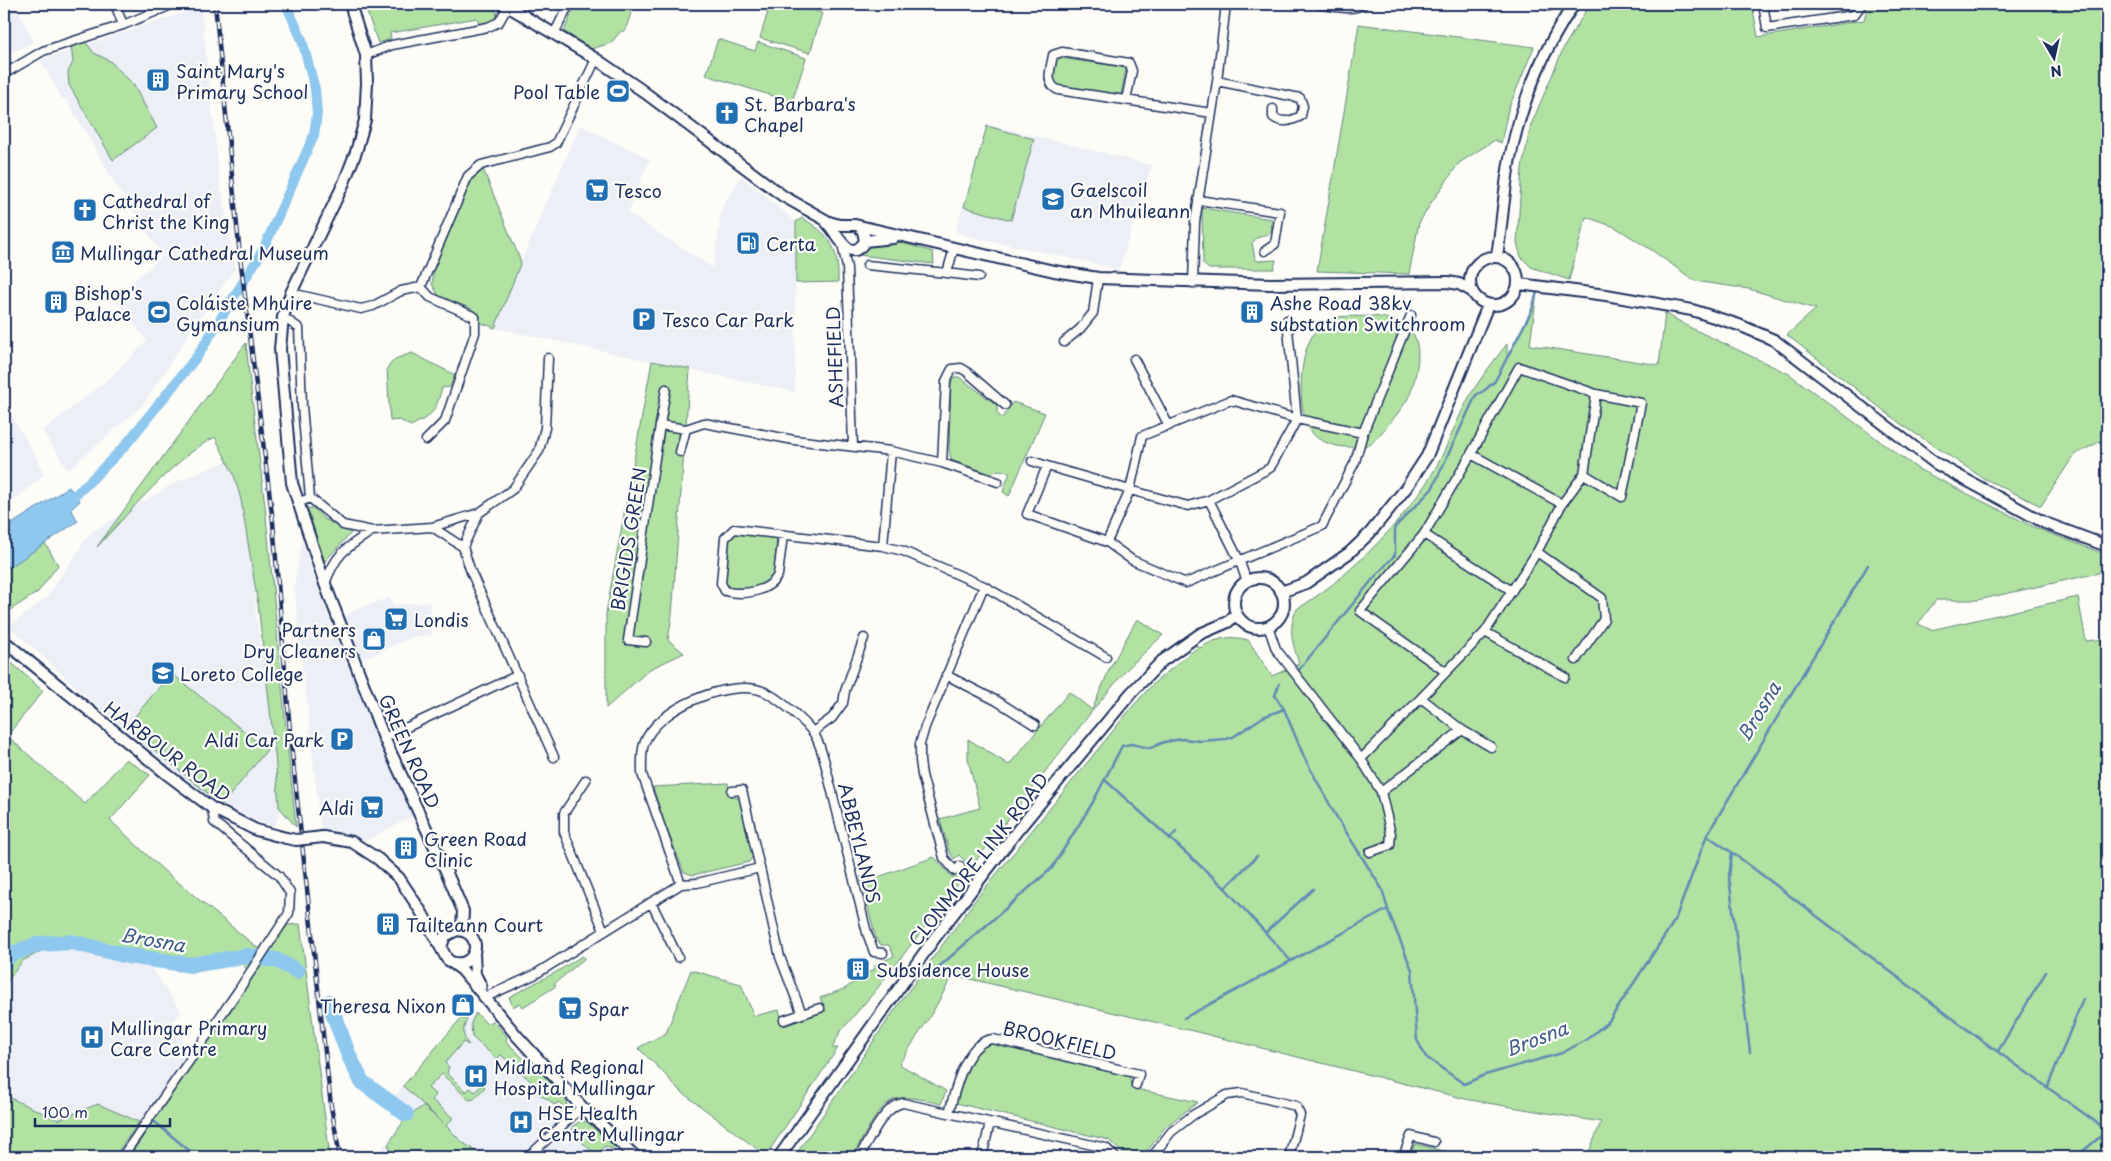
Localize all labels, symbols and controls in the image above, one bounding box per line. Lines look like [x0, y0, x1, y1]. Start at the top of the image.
north arrow [2028, 32, 2078, 82]
place label: Saint Mary's Primary School [176, 57, 308, 105]
text: N [2049, 60, 2063, 83]
building icon: Saint Mary's Primary School [145, 67, 171, 93]
place label: Pool Table [513, 78, 600, 105]
sports icon: Pool Table [605, 78, 631, 104]
place label: St. Barbara's Chapel [744, 90, 856, 138]
church icon: St. Barbara's Chapel [714, 100, 740, 126]
place label: Gaelscoil an Mhuileann [1070, 176, 1190, 224]
supermarket icon: Tesco [584, 177, 610, 203]
place label: Tesco [614, 177, 662, 204]
school or university icon: Gaelscoil an Mhuileann [1040, 186, 1066, 212]
place label: Cathedral of Christ the King [102, 187, 230, 235]
church icon: Cathedral of Christ the King [72, 197, 98, 223]
fuel station icon: Certa [735, 230, 761, 256]
place label: Certa [766, 230, 817, 257]
museum icon: Mullingar Cathedral Museum [50, 239, 76, 265]
place label: Mullingar Cathedral Museum [80, 239, 329, 266]
place label: Bishop's Palace [74, 279, 143, 327]
building icon: Bishop's Palace [43, 289, 69, 315]
place label: Coláiste Mhuire Gymansium [176, 289, 312, 337]
place label: Ashe Road 38kv substation Switchroom [1270, 289, 1466, 337]
sports icon: Coláiste Mhuire Gymansium [146, 299, 172, 325]
building icon: Ashe Road 38kv substation Switchroom [1239, 299, 1265, 325]
parking icon: Tesco Car Park [631, 306, 657, 332]
place label: Tesco Car Park [662, 306, 794, 333]
street label: ASHEFIELD [819, 306, 849, 408]
street label: BRIGIDS GREEN [603, 465, 653, 613]
supermarket icon: Londis [383, 606, 409, 632]
place label: Londis [414, 606, 469, 633]
place label: Partners Dry Cleaners [243, 616, 356, 664]
shop icon: Partners Dry Cleaners [361, 626, 387, 652]
school or university icon: Loreto College [150, 660, 176, 686]
place label: Loreto College [180, 660, 304, 687]
water label: Brosna [1729, 675, 1787, 746]
street label: GREEN ROAD [373, 689, 447, 813]
street label: HARBOUR ROAD [99, 694, 237, 808]
place label: Aldi Car Park [204, 726, 324, 753]
parking icon: Aldi Car Park [329, 726, 355, 752]
street label: CLONMORE LINK ROAD [902, 766, 1054, 952]
street label: ABBEYLANDS [832, 780, 888, 906]
place label: Aldi [319, 794, 354, 821]
supermarket icon: Aldi [359, 794, 385, 820]
place label: Green Road Clinic [424, 825, 527, 873]
building icon: Green Road Clinic [393, 835, 419, 861]
building icon: Tailteann Court [375, 911, 401, 937]
place label: Tailteann Court [406, 911, 543, 938]
water label: Brosna [119, 920, 189, 959]
building icon: Subsidence House [845, 956, 871, 982]
place label: Subsidence House [876, 956, 1030, 983]
place label: Theresa Nixon [320, 992, 446, 1019]
shop icon: Theresa Nixon [450, 992, 476, 1018]
supermarket icon: Spar [557, 995, 583, 1021]
place label: Spar [588, 995, 629, 1022]
water label: Brosna [1501, 1013, 1572, 1063]
place label: Mullingar Primary Care Centre [110, 1014, 267, 1062]
street label: BROOKFIELD [1000, 1014, 1120, 1066]
hospital icon: Mullingar Primary Care Centre [79, 1024, 105, 1050]
place label: Midland Regional Hospital Mullingar [494, 1053, 656, 1101]
hospital icon: Midland Regional Hospital Mullingar [463, 1063, 489, 1089]
scale bar [35, 1096, 170, 1128]
place label: HSE Health Centre Mullingar [538, 1099, 685, 1147]
text: 100 m [42, 1100, 88, 1123]
hospital icon: HSE Health Centre Mullingar [508, 1109, 534, 1135]

